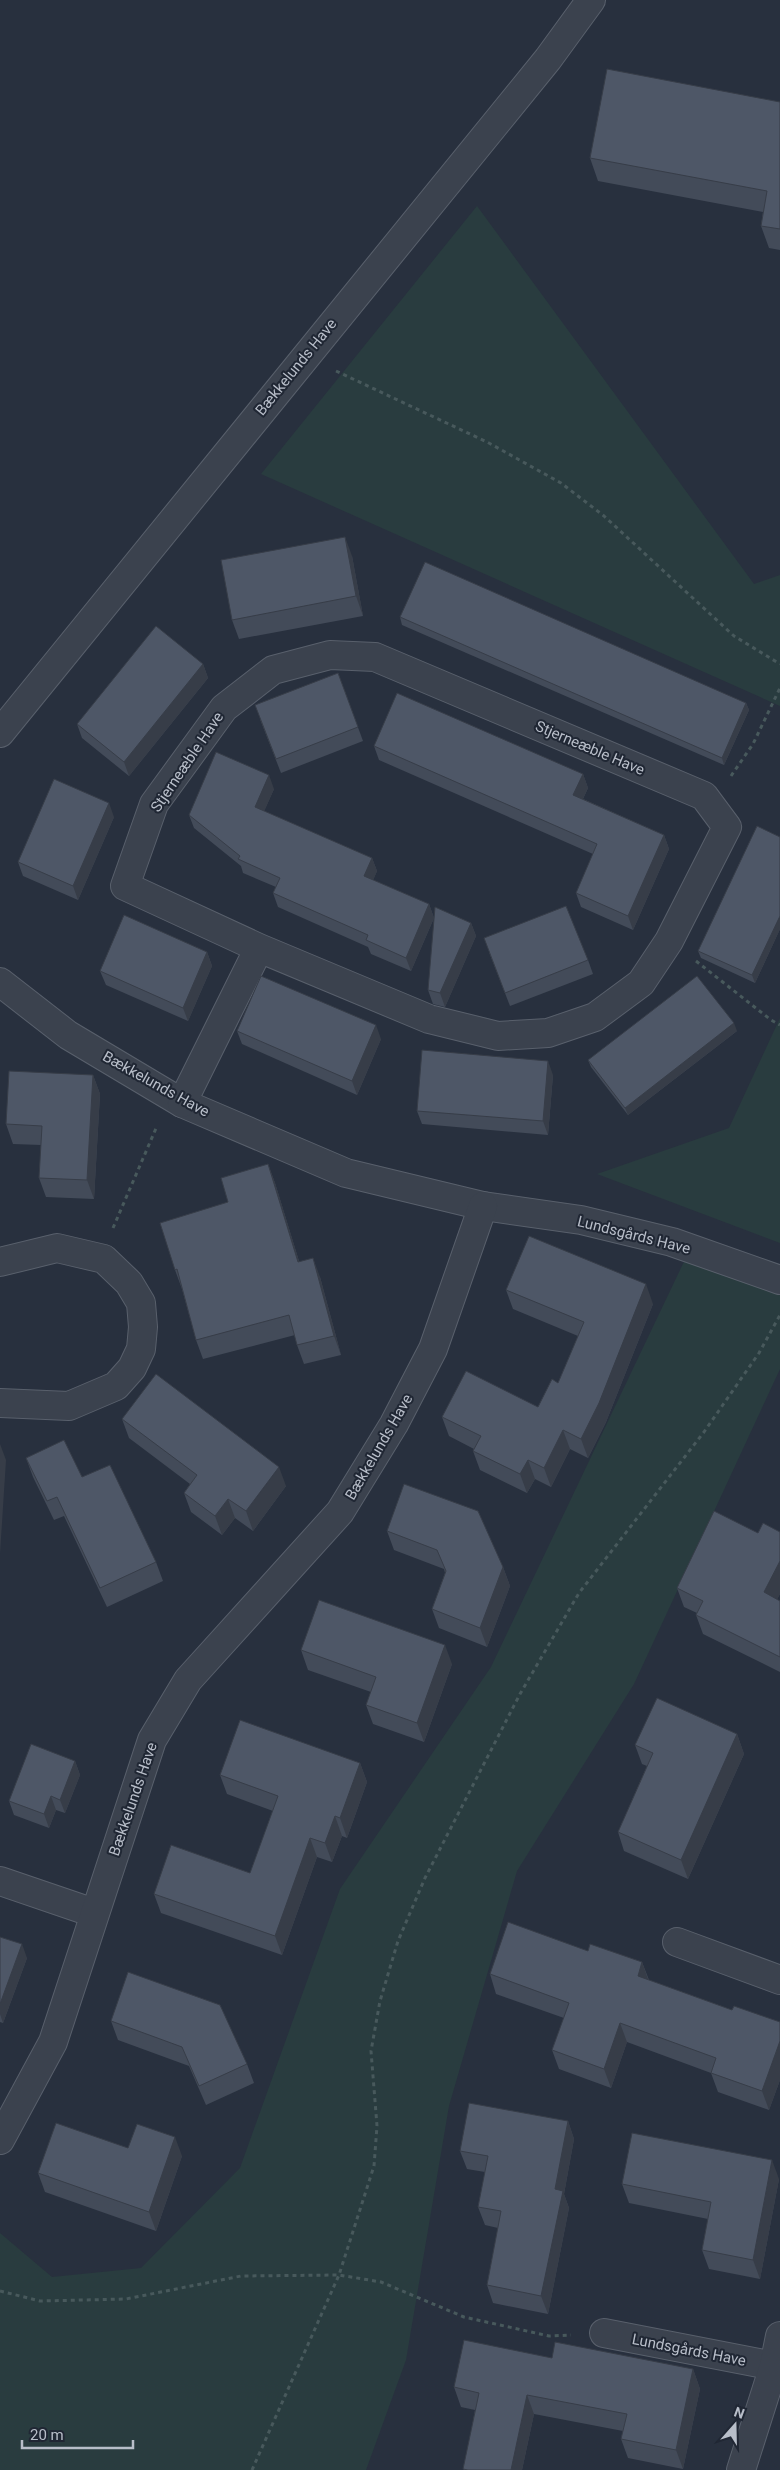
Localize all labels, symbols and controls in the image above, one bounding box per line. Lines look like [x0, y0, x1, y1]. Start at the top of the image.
street label: Bækkelunds Have [252, 315, 340, 419]
street label: Stjerneæble Have [147, 708, 227, 816]
street label: Stjerneæble Have [533, 717, 647, 779]
street label: Bækkelunds Have [100, 1047, 212, 1121]
street label: Lundsgårds Have [576, 1212, 692, 1258]
street label: Bækkelunds Have [341, 1391, 417, 1503]
street label: Bækkelunds Have [105, 1740, 161, 1858]
street label: Lundsgårds Have [630, 2330, 748, 2370]
north arrow [710, 2400, 760, 2450]
text: N [732, 2404, 747, 2422]
scale bar [22, 2418, 134, 2450]
text: 20 m [30, 2426, 64, 2444]

